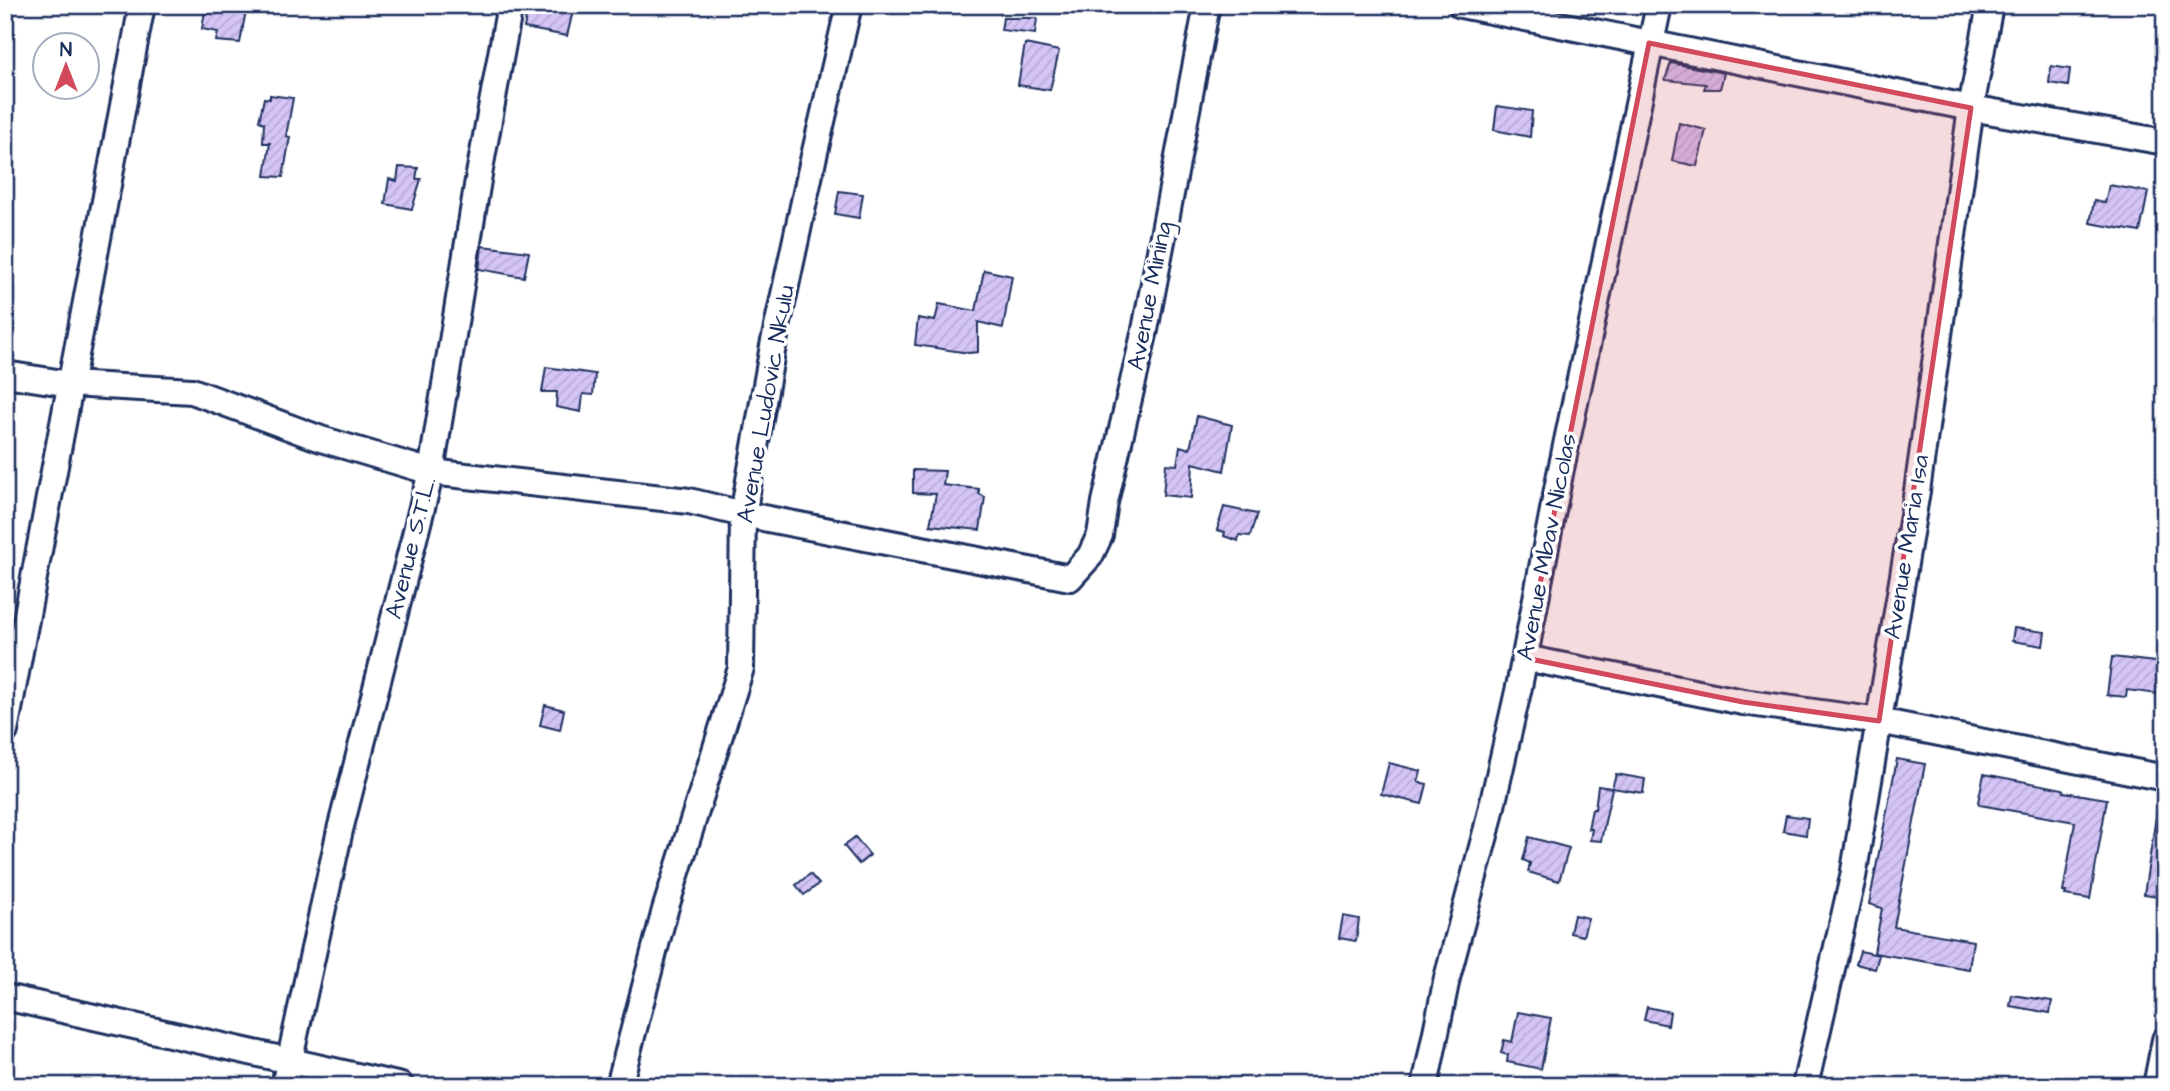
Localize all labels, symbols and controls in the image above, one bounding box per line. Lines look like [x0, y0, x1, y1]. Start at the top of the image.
north arrow [32, 32, 102, 102]
text: N [60, 37, 72, 64]
street label: Avenue Mining [1119, 219, 1182, 374]
street label: Avenue Ludovic Nkulu [728, 282, 804, 526]
street label: Avenue Mbav Nicolas [1508, 431, 1586, 663]
street label: Avenue Maria Isa [1876, 452, 1938, 642]
street label: Avenue S.T.L. [377, 474, 445, 622]

